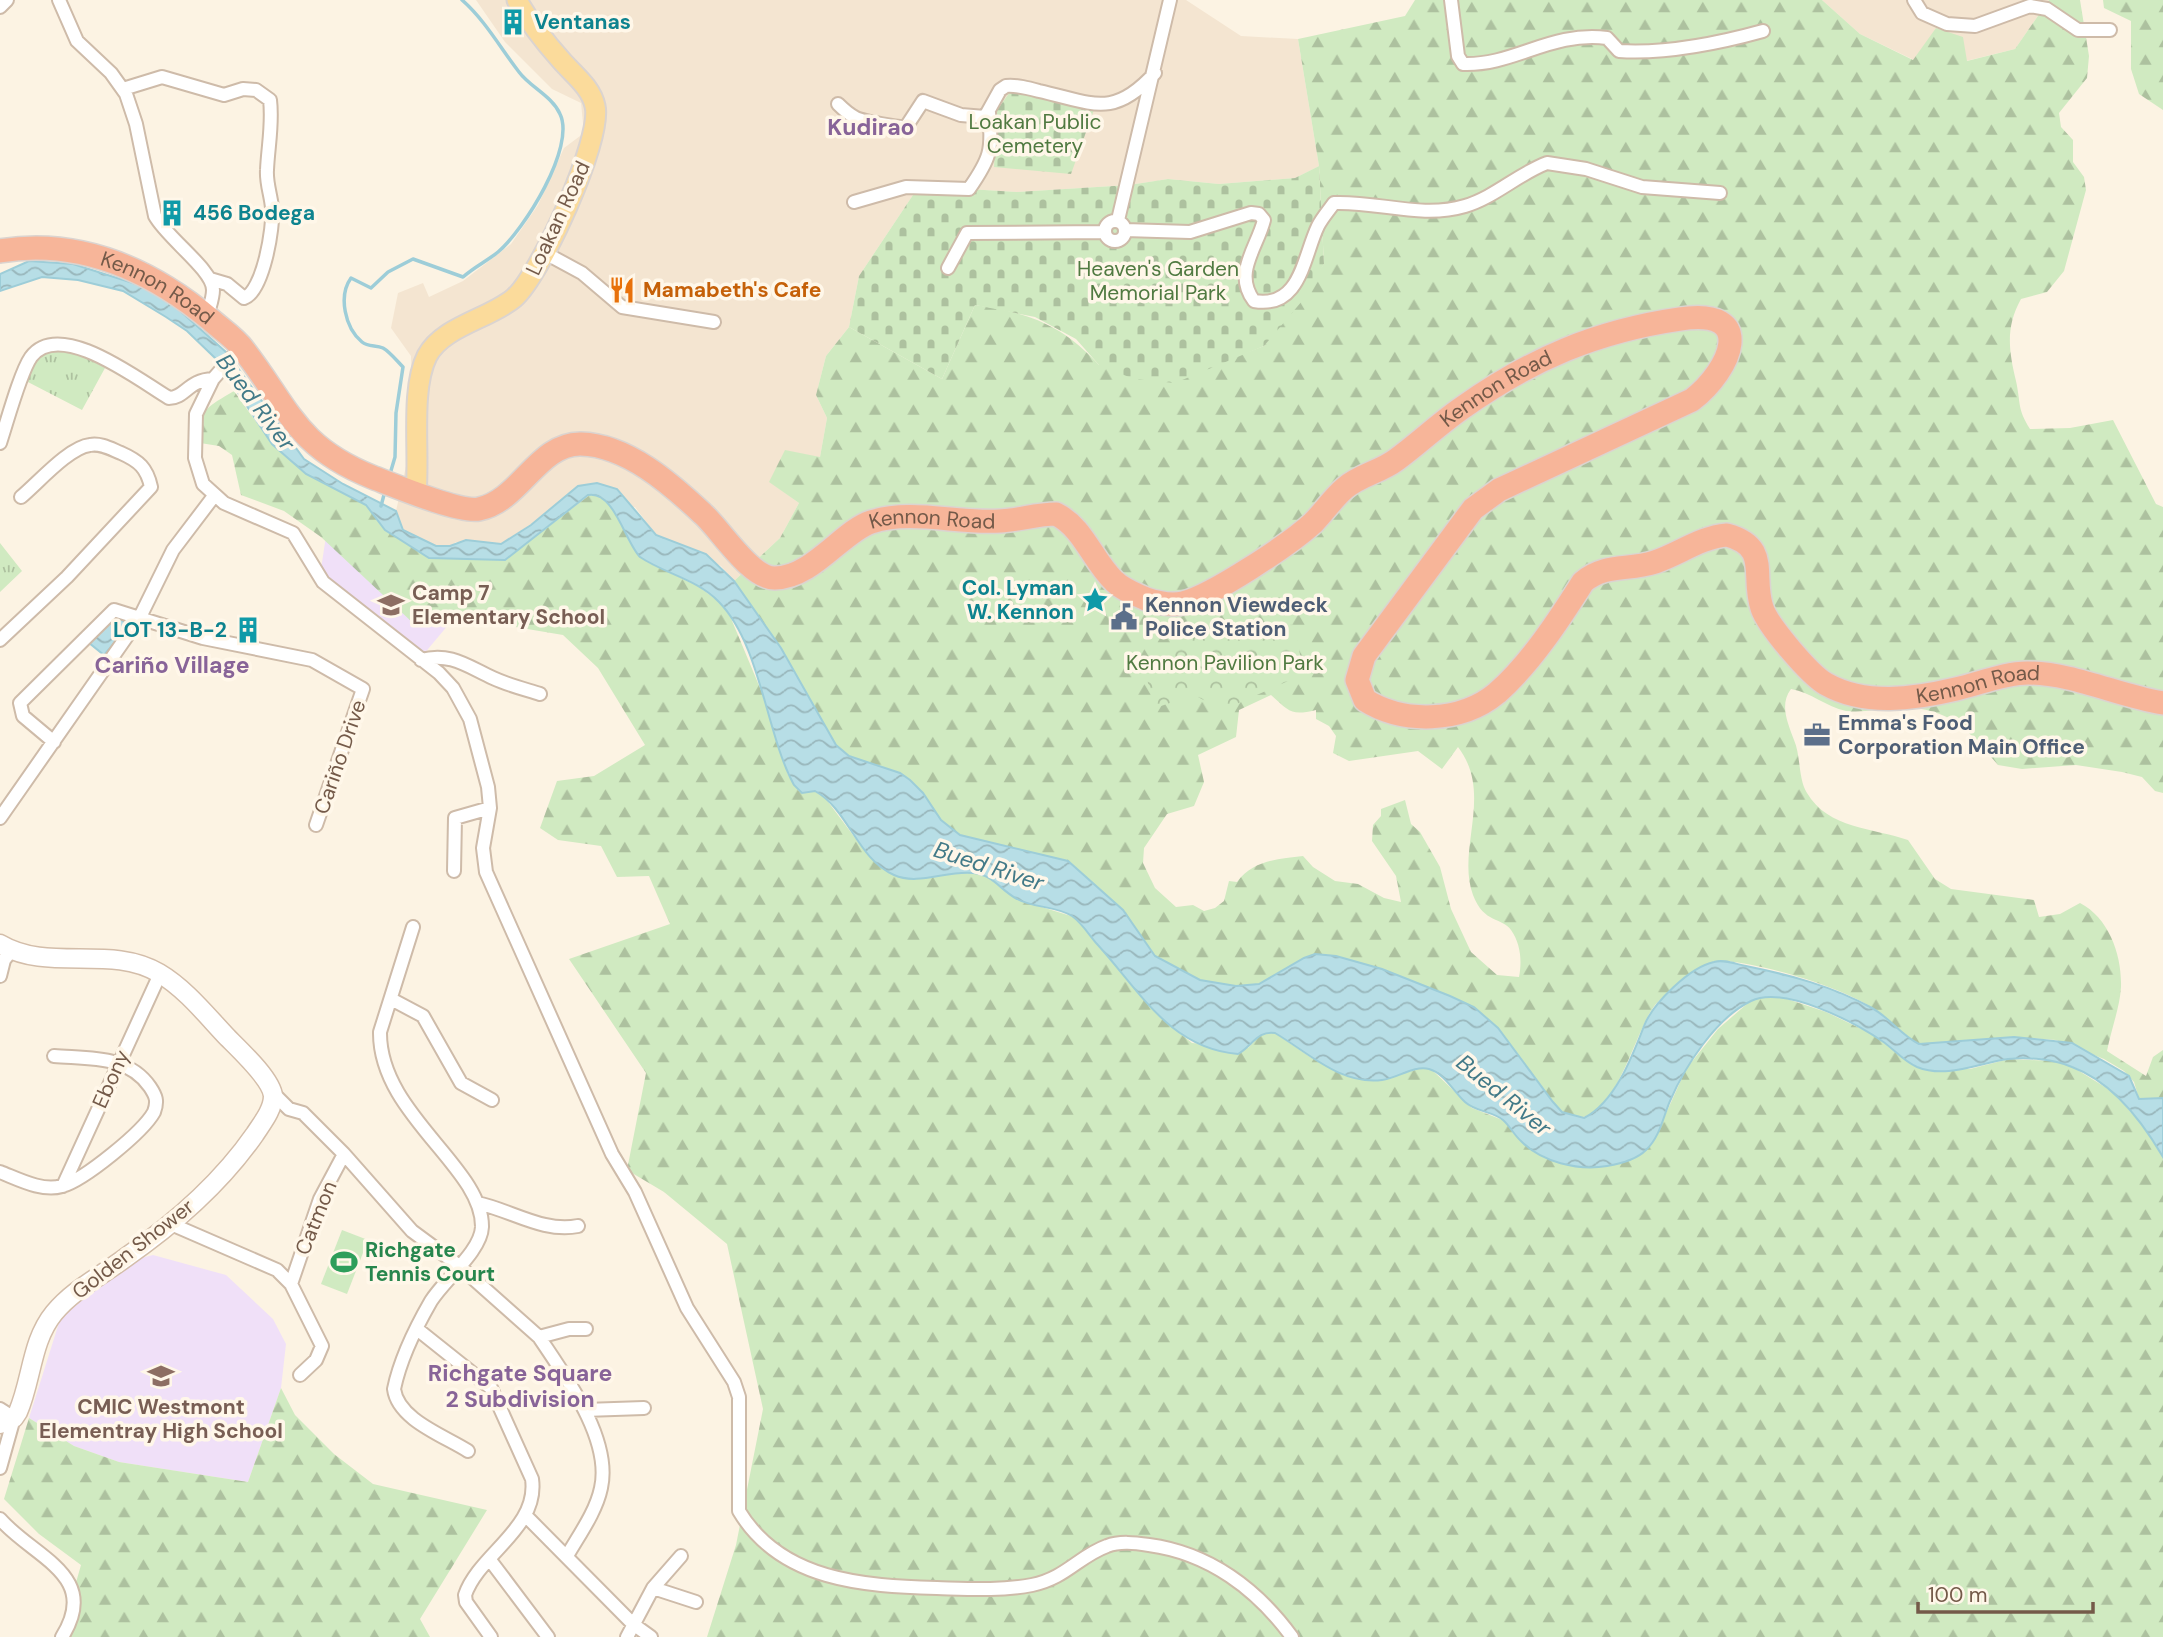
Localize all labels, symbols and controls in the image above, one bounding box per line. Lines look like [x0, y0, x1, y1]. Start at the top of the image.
building icon: Ventanas [498, 7, 528, 37]
place label: Ventanas [534, 8, 631, 36]
park label: Loakan Public Cemetery [968, 108, 1102, 160]
district label: Kudirao [827, 112, 915, 142]
street label: Loakan Road [519, 156, 597, 280]
building icon: 456 Bodega [157, 198, 187, 228]
place label: 456 Bodega [193, 199, 315, 227]
street label: Kennon Road [97, 245, 220, 331]
park label: Heaven's Garden Memorial Park [1077, 255, 1239, 307]
restaurant icon: Mamabeth's Cafe [607, 275, 637, 305]
place label: Mamabeth's Cafe [643, 276, 821, 304]
street label: Kennon Road [1434, 344, 1556, 433]
water label: Bued River [210, 347, 303, 458]
street label: Kennon Road [866, 503, 995, 536]
place label: Col. Lyman W. Kennon [962, 574, 1074, 626]
place label: Camp 7 Elementary School [412, 579, 605, 631]
place icon: Col. Lyman W. Kennon [1080, 585, 1110, 615]
school or university icon: Camp 7 Elementary School [376, 590, 406, 620]
place label: Kennon Viewdeck Police Station [1145, 591, 1328, 643]
public building icon: Kennon Viewdeck Police Station [1109, 602, 1139, 632]
building icon: LOT 13-B-2 [233, 615, 263, 645]
place label: LOT 13-B-2 [113, 616, 227, 644]
park label: Kennon Pavilion Park [1126, 649, 1324, 677]
district label: Cariño Village [94, 650, 250, 680]
street label: Kennon Road [1914, 659, 2041, 710]
street label: Cariño Drive [307, 696, 373, 818]
place label: Emma's Food Corporation Main Office [1838, 709, 2085, 761]
office icon: Emma's Food Corporation Main Office [1802, 720, 1832, 750]
water label: Bued River [930, 834, 1049, 898]
street label: Ebony [86, 1045, 136, 1113]
water label: Bued River [1450, 1047, 1559, 1143]
street label: Catmon [288, 1177, 344, 1259]
street label: Golden Shower [66, 1192, 200, 1305]
place label: Richgate Tennis Court [365, 1236, 495, 1288]
sports icon: Richgate Tennis Court [329, 1247, 359, 1277]
district label: Richgate Square 2 Subdivision [428, 1358, 612, 1414]
school or university icon: CMIC Westmont Elementray High School [146, 1361, 176, 1391]
place label: CMIC Westmont Elementray High School [39, 1393, 283, 1445]
scale bar [1918, 1570, 2093, 1614]
text: 100 m [1928, 1581, 1988, 1609]

